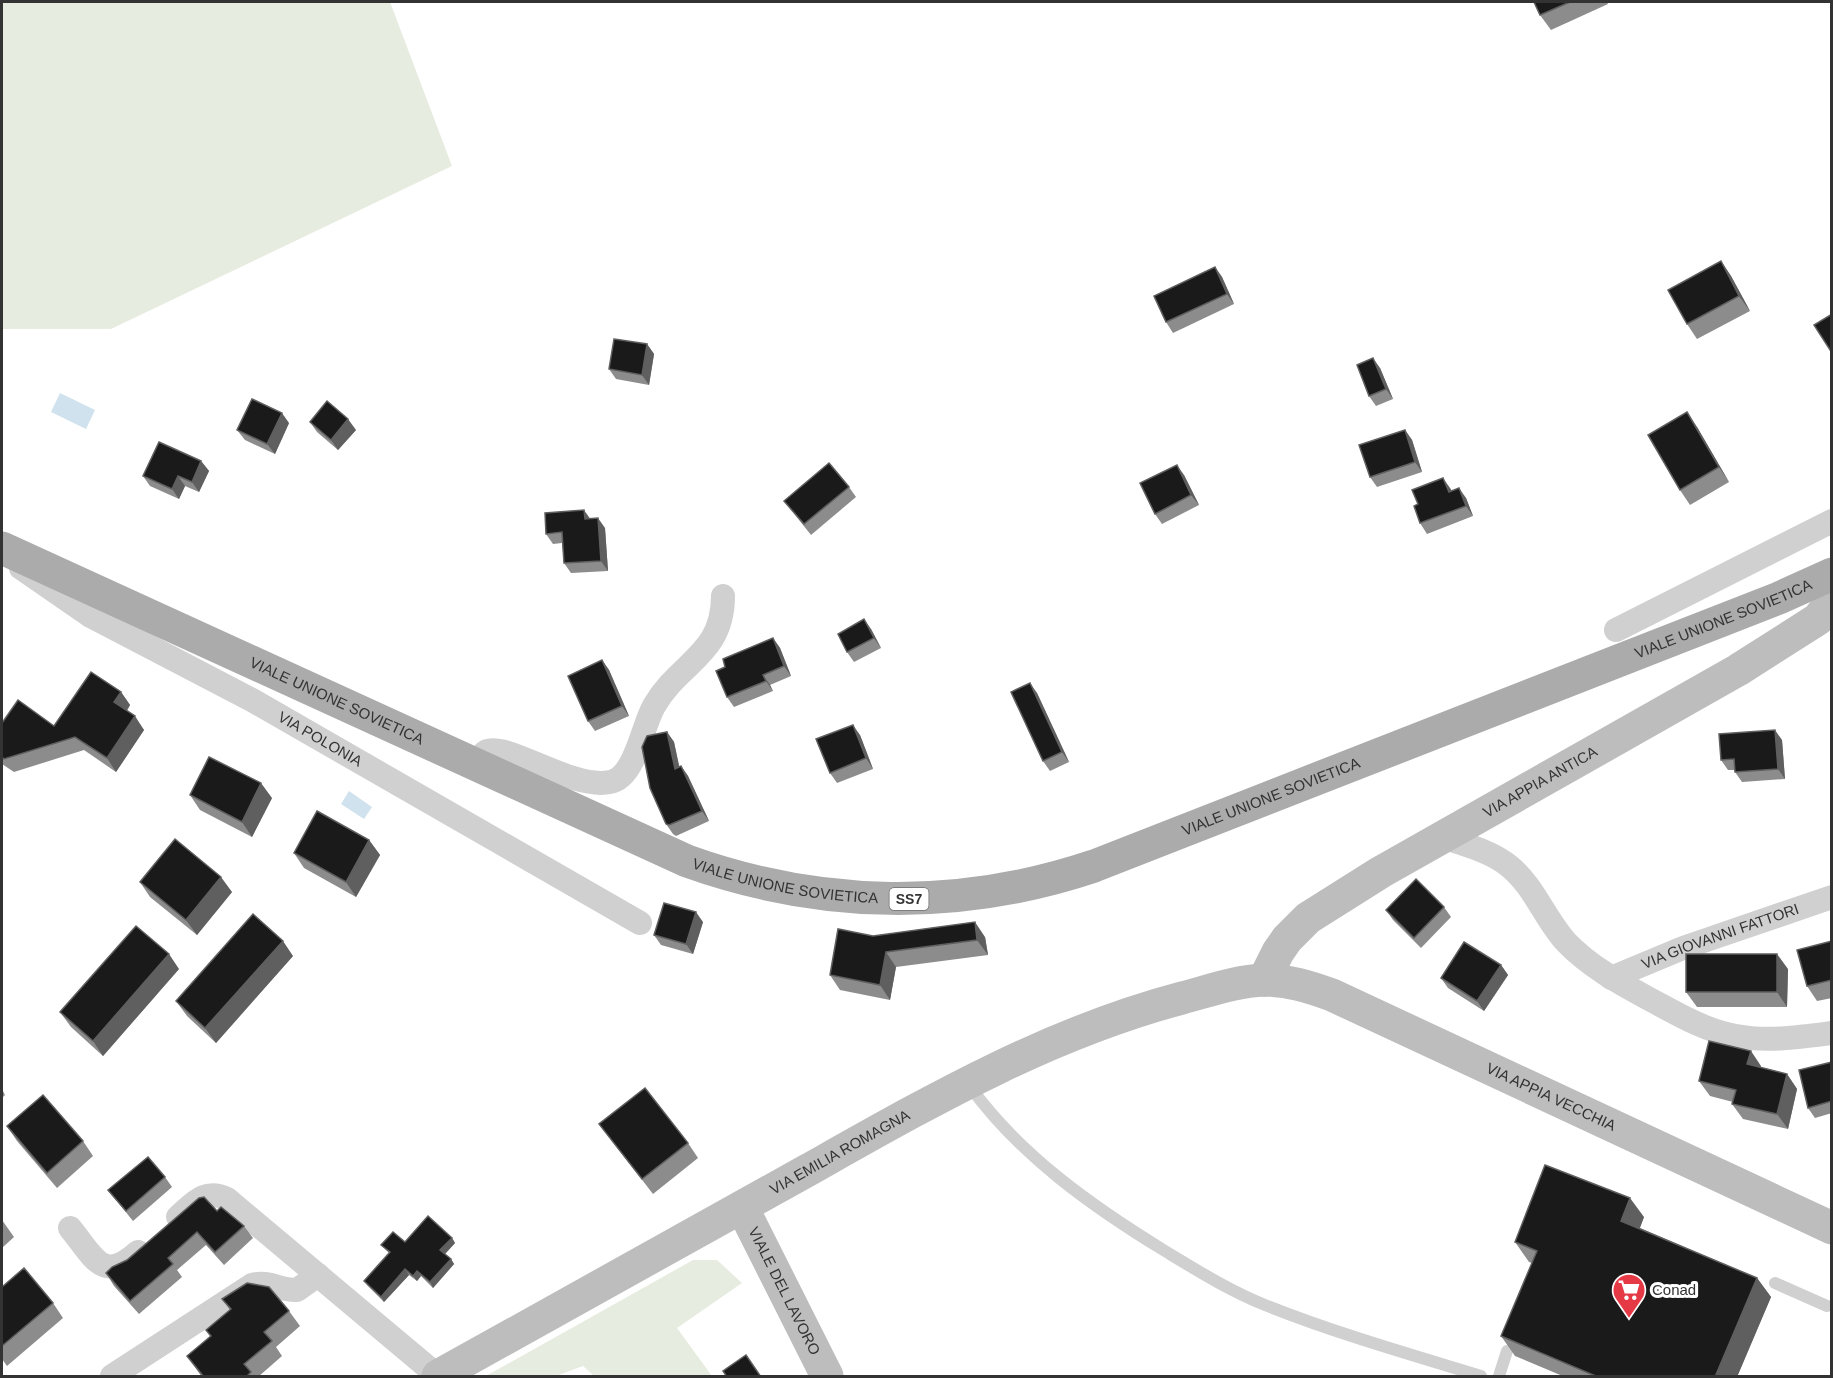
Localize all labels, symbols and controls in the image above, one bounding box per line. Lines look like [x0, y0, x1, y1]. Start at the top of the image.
street label: VIALE UNIONE SOVIETICA [1632, 575, 1814, 662]
street label: VIALE UNIONE SOVIETICA [247, 653, 427, 748]
street label: VIA POLONIA [275, 708, 365, 770]
street label: VIA APPIA ANTICA [1480, 742, 1600, 821]
street label: VIALE UNIONE SOVIETICA [1179, 754, 1362, 839]
street label: VIALE UNIONE SOVIETICA [690, 855, 879, 906]
road number: SS7 [890, 888, 928, 910]
street label: VIA GIOVANNI FATTORI [1639, 900, 1801, 972]
street label: VIA APPIA VECCHIA [1484, 1059, 1619, 1134]
street label: VIA EMILIA ROMAGNA [767, 1106, 913, 1198]
street label: VIALE DEL LAVORO [745, 1224, 824, 1358]
supermarket icon: Conad [1611, 1272, 1647, 1319]
place label: Conad [1652, 1281, 1696, 1298]

